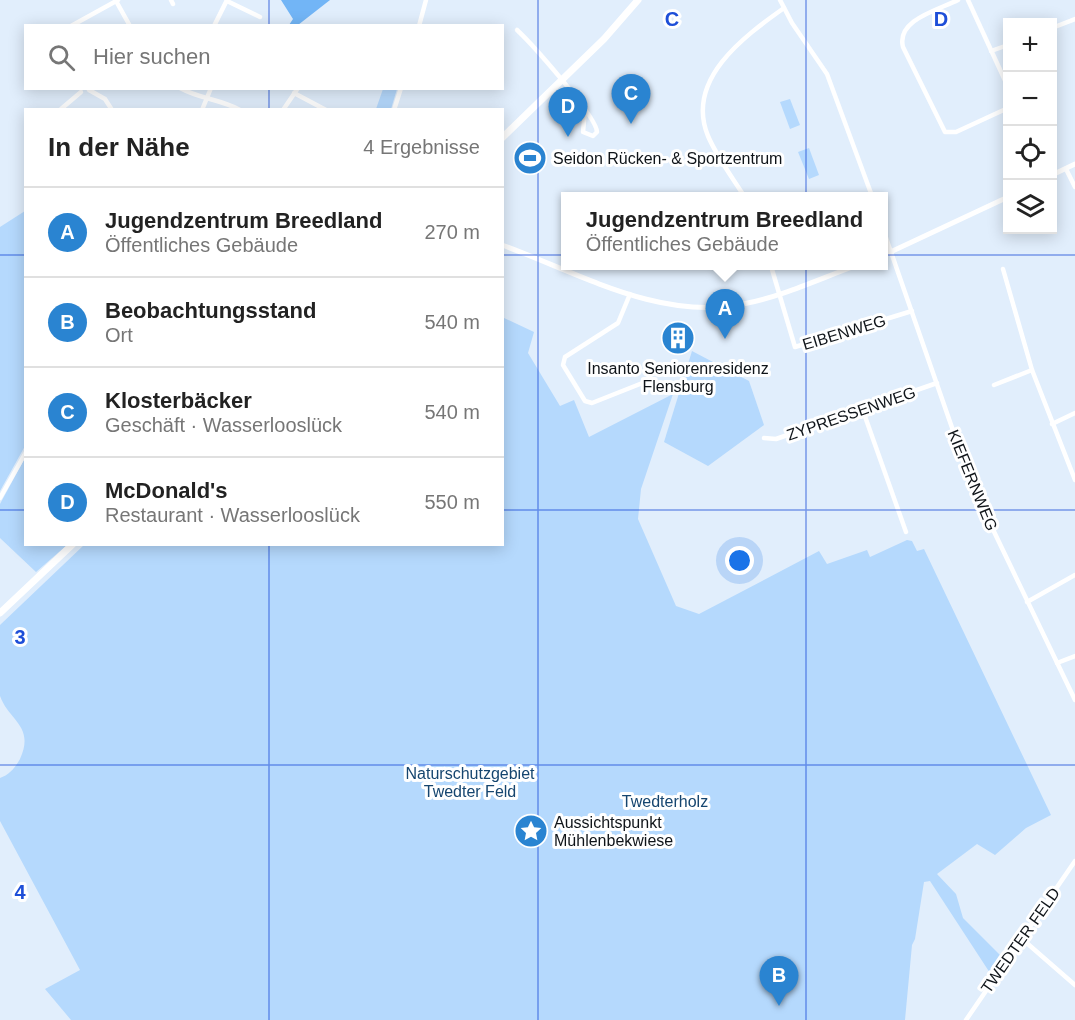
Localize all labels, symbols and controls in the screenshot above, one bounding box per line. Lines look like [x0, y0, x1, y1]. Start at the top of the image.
text: C [665, 8, 679, 30]
text: D [934, 8, 948, 30]
map controls [1003, 18, 1057, 234]
button: + [1003, 18, 1057, 72]
search box [24, 24, 504, 90]
icon: search [45, 41, 78, 74]
text: Hier suchen [93, 44, 210, 69]
button: − [1003, 72, 1057, 126]
pin: C [612, 74, 650, 124]
pin: D [548, 88, 588, 137]
button: locate [1003, 126, 1057, 180]
text: In der Nähe [48, 132, 190, 162]
text: 4 Ergebnisse [363, 136, 480, 158]
sports icon: Seidon Rücken- & Sportzentrum [512, 140, 548, 176]
place label: Seidon Rücken- & Sportzentrum [553, 150, 782, 167]
button: layers [1003, 180, 1057, 234]
popup [561, 192, 888, 270]
text: Jugendzentrum Breedland [586, 207, 863, 232]
text: Jugendzentrum Breedland [105, 208, 382, 233]
text: A [60, 221, 75, 243]
text: 270 m [424, 221, 480, 243]
text: Öffentliches Gebäude [586, 233, 779, 255]
text: Öffentliches Gebäude [105, 234, 298, 256]
pin: A [706, 290, 744, 339]
text: Beobachtungsstand [105, 298, 316, 323]
text: B [60, 311, 75, 333]
text: 540 m [424, 311, 480, 333]
street label: EIBENWEG [800, 312, 888, 353]
building icon: Insanto Seniorenresidenz Flensburg [660, 320, 696, 356]
text: Ort [105, 324, 133, 346]
place label: Insanto Seniorenresidenz Flensburg [587, 360, 769, 395]
street label: ZYPRESSENWEG [785, 383, 918, 444]
text: Klosterbäcker [105, 388, 252, 413]
text: C [60, 401, 75, 423]
text: 540 m [424, 401, 480, 423]
text: Geschäft · Wasserlooslück [105, 414, 342, 436]
street label: KIEFERNWEG [945, 427, 1001, 533]
text: McDonald's [105, 478, 228, 503]
text: D [60, 491, 75, 513]
text: 550 m [424, 491, 480, 513]
text: Restaurant · Wasserlooslück [105, 504, 360, 526]
your location [725, 546, 754, 575]
text: 3 [14, 626, 26, 648]
park label: Naturschutzgebiet Twedter Feld [406, 765, 535, 800]
park label: Twedterholz [622, 793, 708, 810]
place icon: Aussichtspunkt Mühlenbekwiese [513, 813, 549, 849]
place label: Aussichtspunkt Mühlenbekwiese [554, 814, 673, 849]
text: 4 [14, 881, 26, 903]
street label: TWEDTER FELD [978, 884, 1063, 996]
pin: B [760, 956, 798, 1006]

